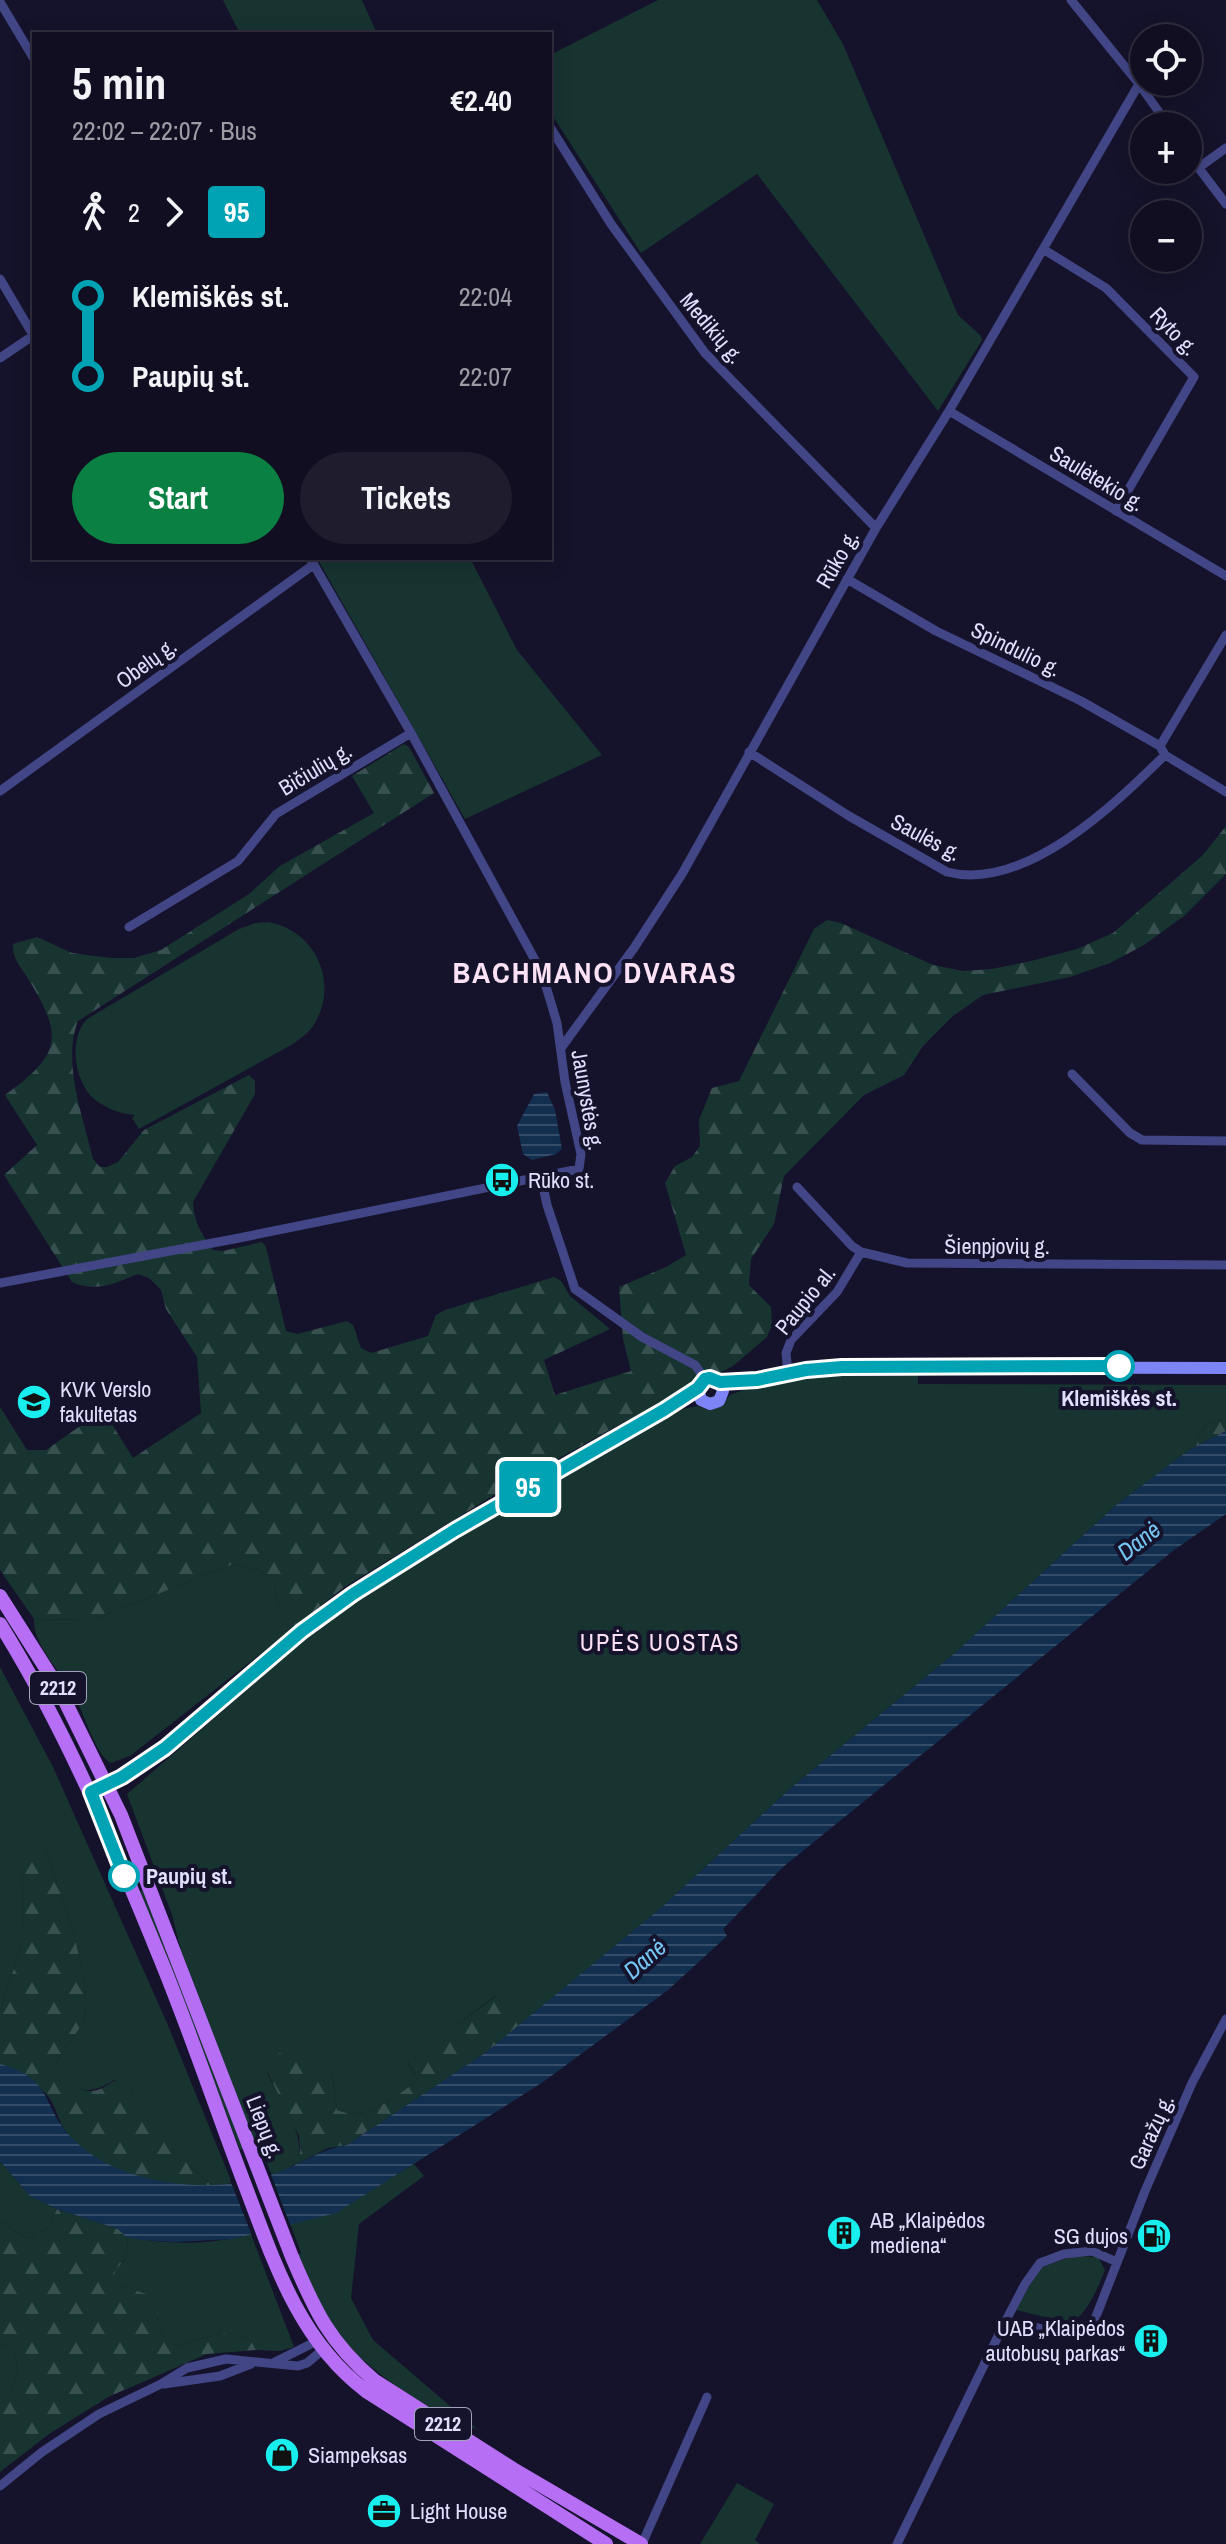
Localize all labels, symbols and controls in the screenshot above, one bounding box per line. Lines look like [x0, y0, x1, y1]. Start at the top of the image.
map controls [1130, 24, 1202, 272]
button: locate [1130, 24, 1202, 96]
text: 5 min [72, 53, 166, 113]
text: €2.40 [450, 80, 512, 120]
button: + [1130, 112, 1202, 184]
text: 22:02 – 22:07 · Bus [72, 113, 257, 148]
icon: walk [72, 190, 116, 234]
icon: forward [152, 190, 196, 234]
text: 95 [224, 193, 249, 231]
text: 2 [128, 195, 140, 230]
button: − [1130, 200, 1202, 272]
text: Klemiškės st. [132, 276, 289, 316]
text: 22:04 [459, 279, 512, 314]
street label: Medikių g. [673, 286, 751, 370]
street label: Ryto g. [1143, 300, 1205, 362]
text: Paupių st. [132, 356, 250, 396]
text: 22:07 [459, 359, 512, 394]
street label: Saulėtekio g. [1044, 438, 1150, 518]
button: Start [72, 452, 284, 544]
button: Tickets [300, 452, 512, 544]
street label: Rūko g. [808, 525, 866, 593]
street label: Spindulio g. [966, 614, 1066, 684]
street label: Obelų g. [110, 631, 182, 695]
street label: Bičiulių g. [273, 735, 357, 803]
street label: Saulės g. [886, 806, 966, 868]
district label: BACHMANO DVARAS [452, 952, 738, 992]
street label: Jaunystės g. [564, 1048, 612, 1152]
bus stop icon: Rūko st. [483, 1161, 521, 1199]
place label: Rūko st. [528, 1165, 594, 1195]
street label: Šienpjovių g. [944, 1231, 1050, 1261]
street label: Paupio al. [768, 1259, 842, 1341]
marker: Klemiškės st. [1104, 1351, 1134, 1381]
place label: KVK Verslo fakultetas [60, 1374, 151, 1429]
school or university icon: KVK Verslo fakultetas [15, 1383, 53, 1421]
place label: Klemiškės st. [1061, 1383, 1177, 1413]
line badge: 95 [492, 1461, 564, 1513]
text: 95 [515, 1468, 541, 1506]
water label: Danė [1110, 1513, 1167, 1567]
district label: UPĖS UOSTAS [580, 1626, 740, 1658]
road number: 2212 [30, 1672, 86, 1704]
marker: Paupių st. [109, 1861, 139, 1891]
place label: Paupių st. [146, 1861, 232, 1891]
water label: Danė [616, 1931, 673, 1986]
street label: Garažų g. [1121, 2090, 1181, 2174]
street label: Liepų g. [239, 2091, 291, 2163]
place label: AB „Klaipėdos mediena“ [869, 2205, 985, 2260]
building icon: AB „Klaipėdos mediena“ [825, 2214, 863, 2252]
fuel station icon: SG dujos [1135, 2217, 1173, 2255]
place label: SG dujos [1054, 2221, 1128, 2251]
place label: UAB „Klaipėdos autobusų parkas“ [986, 2313, 1125, 2368]
building icon: UAB „Klaipėdos autobusų parkas“ [1132, 2322, 1170, 2360]
road number: 2212 [415, 2408, 471, 2440]
shop icon: Siampeksas [263, 2436, 301, 2474]
place label: Siampeksas [308, 2440, 407, 2470]
office icon: Light House [365, 2492, 403, 2530]
place label: Light House [410, 2496, 507, 2526]

